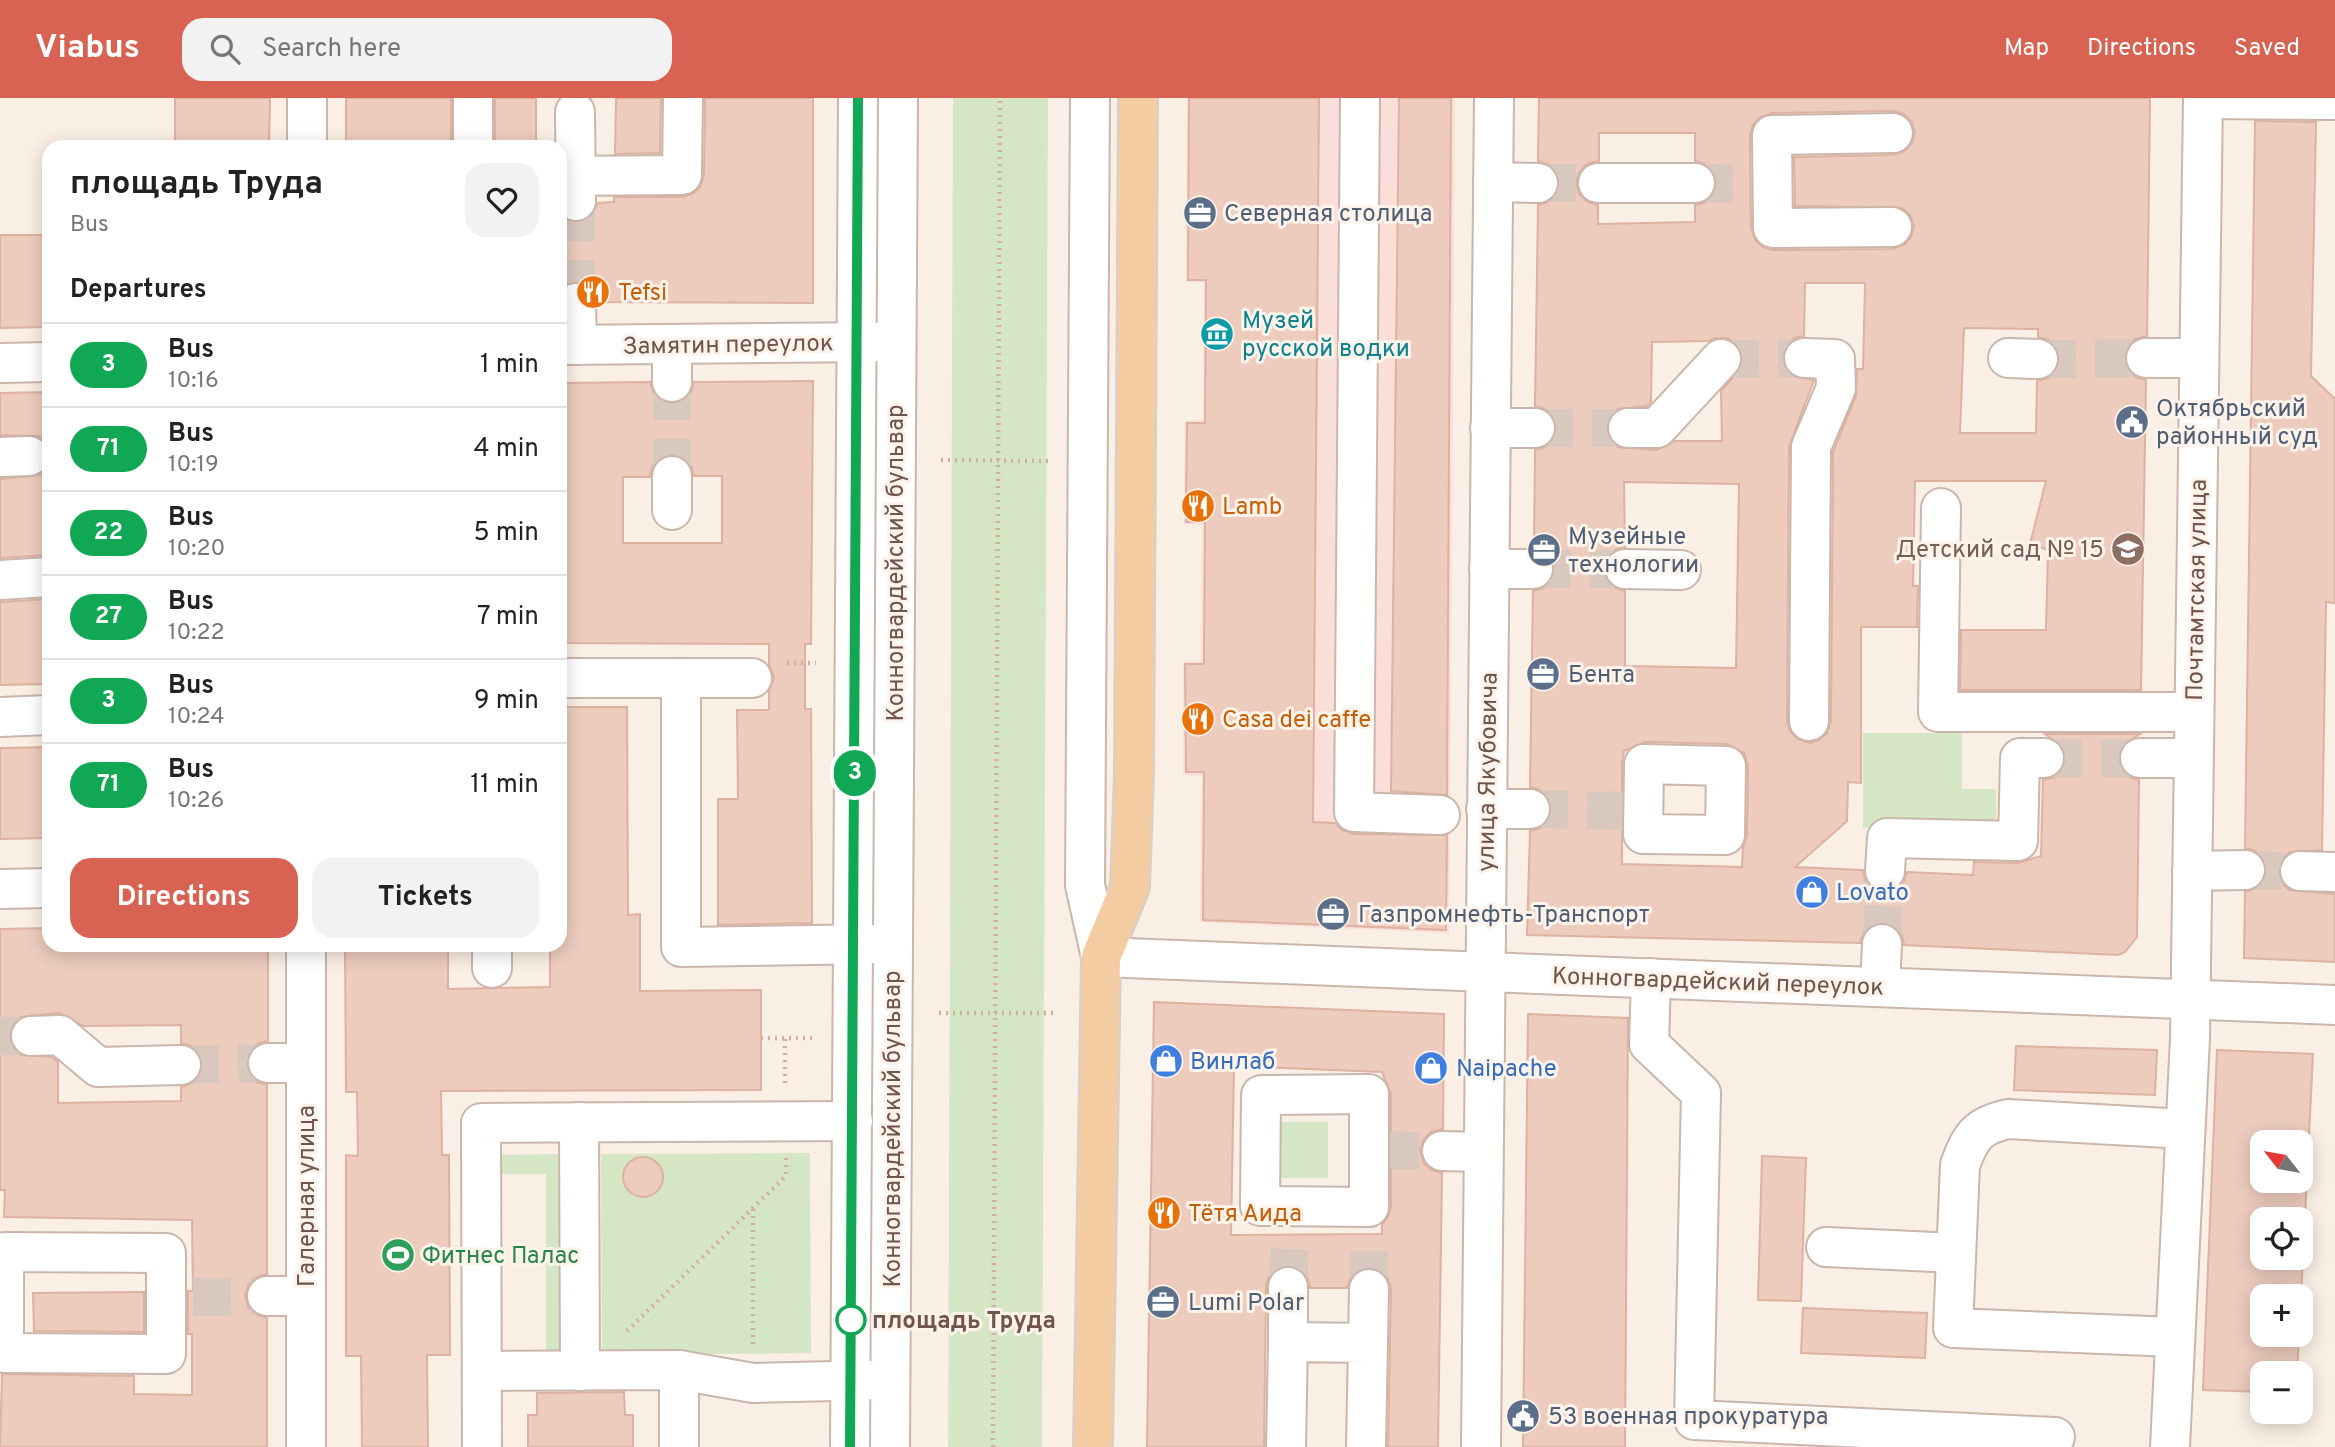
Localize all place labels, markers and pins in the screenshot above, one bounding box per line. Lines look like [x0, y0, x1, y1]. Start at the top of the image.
office icon: Северная столица [1181, 194, 1219, 232]
place label: Северная столица [1224, 200, 1432, 230]
restaurant icon: Tefsi [574, 273, 612, 311]
place label: Tefsi [618, 279, 667, 309]
place label: Музей русской водки [1242, 307, 1410, 365]
museum icon: Музей русской водки [1198, 315, 1236, 353]
place label: Октябрьский районный суд [2156, 395, 2318, 453]
public building icon: Октябрьский районный суд [2113, 403, 2151, 441]
restaurant icon: Lamb [1179, 487, 1217, 525]
place label: Lamb [1222, 493, 1282, 523]
place label: Музейные технологии [1568, 523, 1699, 581]
school or university icon: Детский сад № 15 [2109, 530, 2147, 568]
office icon: Музейные технологии [1525, 531, 1563, 569]
place label: Детский сад № 15 [1895, 536, 2104, 566]
office icon: Бента [1524, 655, 1562, 693]
place label: Бента [1568, 661, 1635, 691]
restaurant icon: Casa dei caffe [1179, 700, 1217, 738]
place label: Casa dei caffe [1222, 706, 1371, 736]
shop icon: Lovato [1793, 873, 1831, 911]
place label: Lovato [1836, 879, 1909, 909]
office icon: Газпромнефть-Транспорт [1314, 895, 1352, 933]
place label: Газпромнефть-Транспорт [1358, 901, 1650, 931]
shop icon: Винлаб [1147, 1042, 1185, 1080]
place label: Винлаб [1190, 1048, 1275, 1078]
shop icon: Naipache [1412, 1049, 1450, 1087]
place label: Naipache [1456, 1055, 1557, 1085]
restaurant icon: Тётя Аида [1145, 1194, 1183, 1232]
place label: Тётя Аида [1188, 1200, 1302, 1230]
sports icon: Фитнес Палас [379, 1236, 417, 1274]
place label: Фитнес Палас [422, 1242, 579, 1272]
office icon: Lumi Рolar [1144, 1283, 1182, 1321]
place label: Lumi Рolar [1188, 1289, 1304, 1319]
marker: площадь Труда [836, 1305, 866, 1335]
place label: площадь Труда [872, 1307, 1056, 1337]
public building icon: 53 военная прокуратура [1504, 1397, 1542, 1435]
place label: 53 военная прокуратура [1548, 1403, 1828, 1433]

